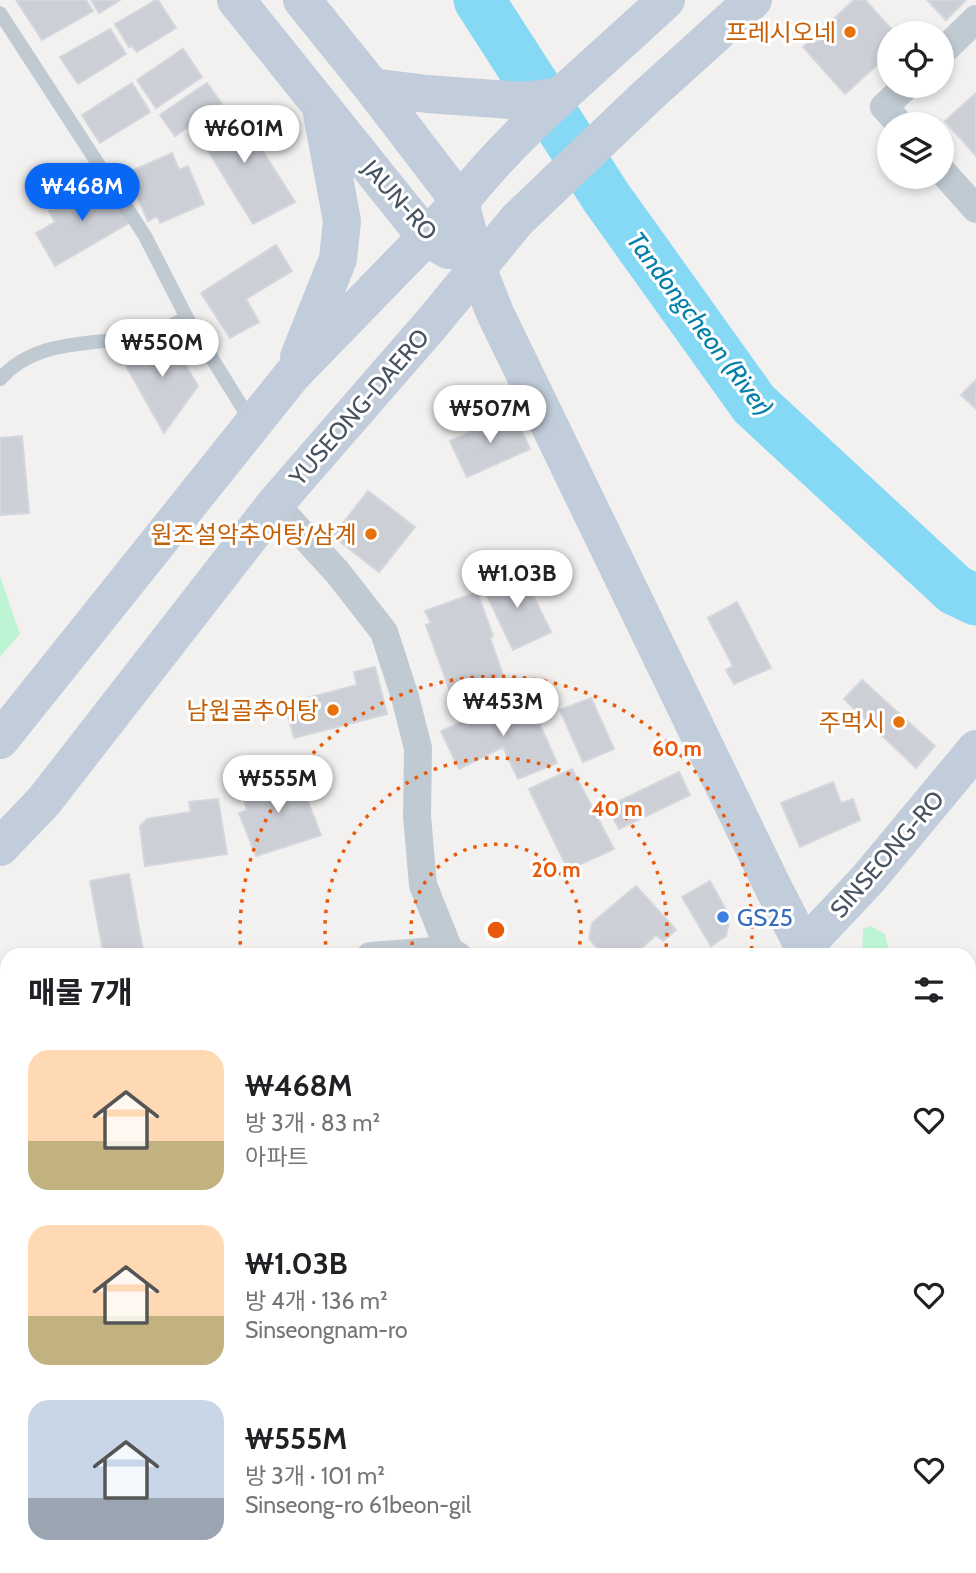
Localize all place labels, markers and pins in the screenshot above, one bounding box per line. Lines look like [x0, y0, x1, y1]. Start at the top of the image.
place label: 프레시오네 [726, 18, 836, 47]
marker: 프레시오네 [842, 24, 858, 40]
pin: ₩601M [195, 106, 293, 165]
pin: ₩468M [33, 164, 131, 223]
pin: ₩550M [113, 320, 211, 379]
pin: ₩507M [441, 386, 539, 445]
place label: 원조설악추어탕/삼계 [151, 520, 357, 549]
marker: 원조설악추어탕/삼계 [363, 526, 379, 542]
pin: ₩1.03B [460, 550, 574, 610]
pin: ₩453M [454, 678, 552, 738]
place label: 남원골추어탕 [187, 696, 319, 725]
marker: 남원골추어탕 [325, 702, 341, 718]
place label: 주먹시 [819, 708, 885, 737]
marker: 주먹시 [891, 714, 907, 730]
pin: ₩555M [229, 756, 327, 815]
place label: GS25 [737, 903, 793, 932]
marker: GS25 [715, 909, 731, 925]
centre of rings [484, 918, 508, 942]

